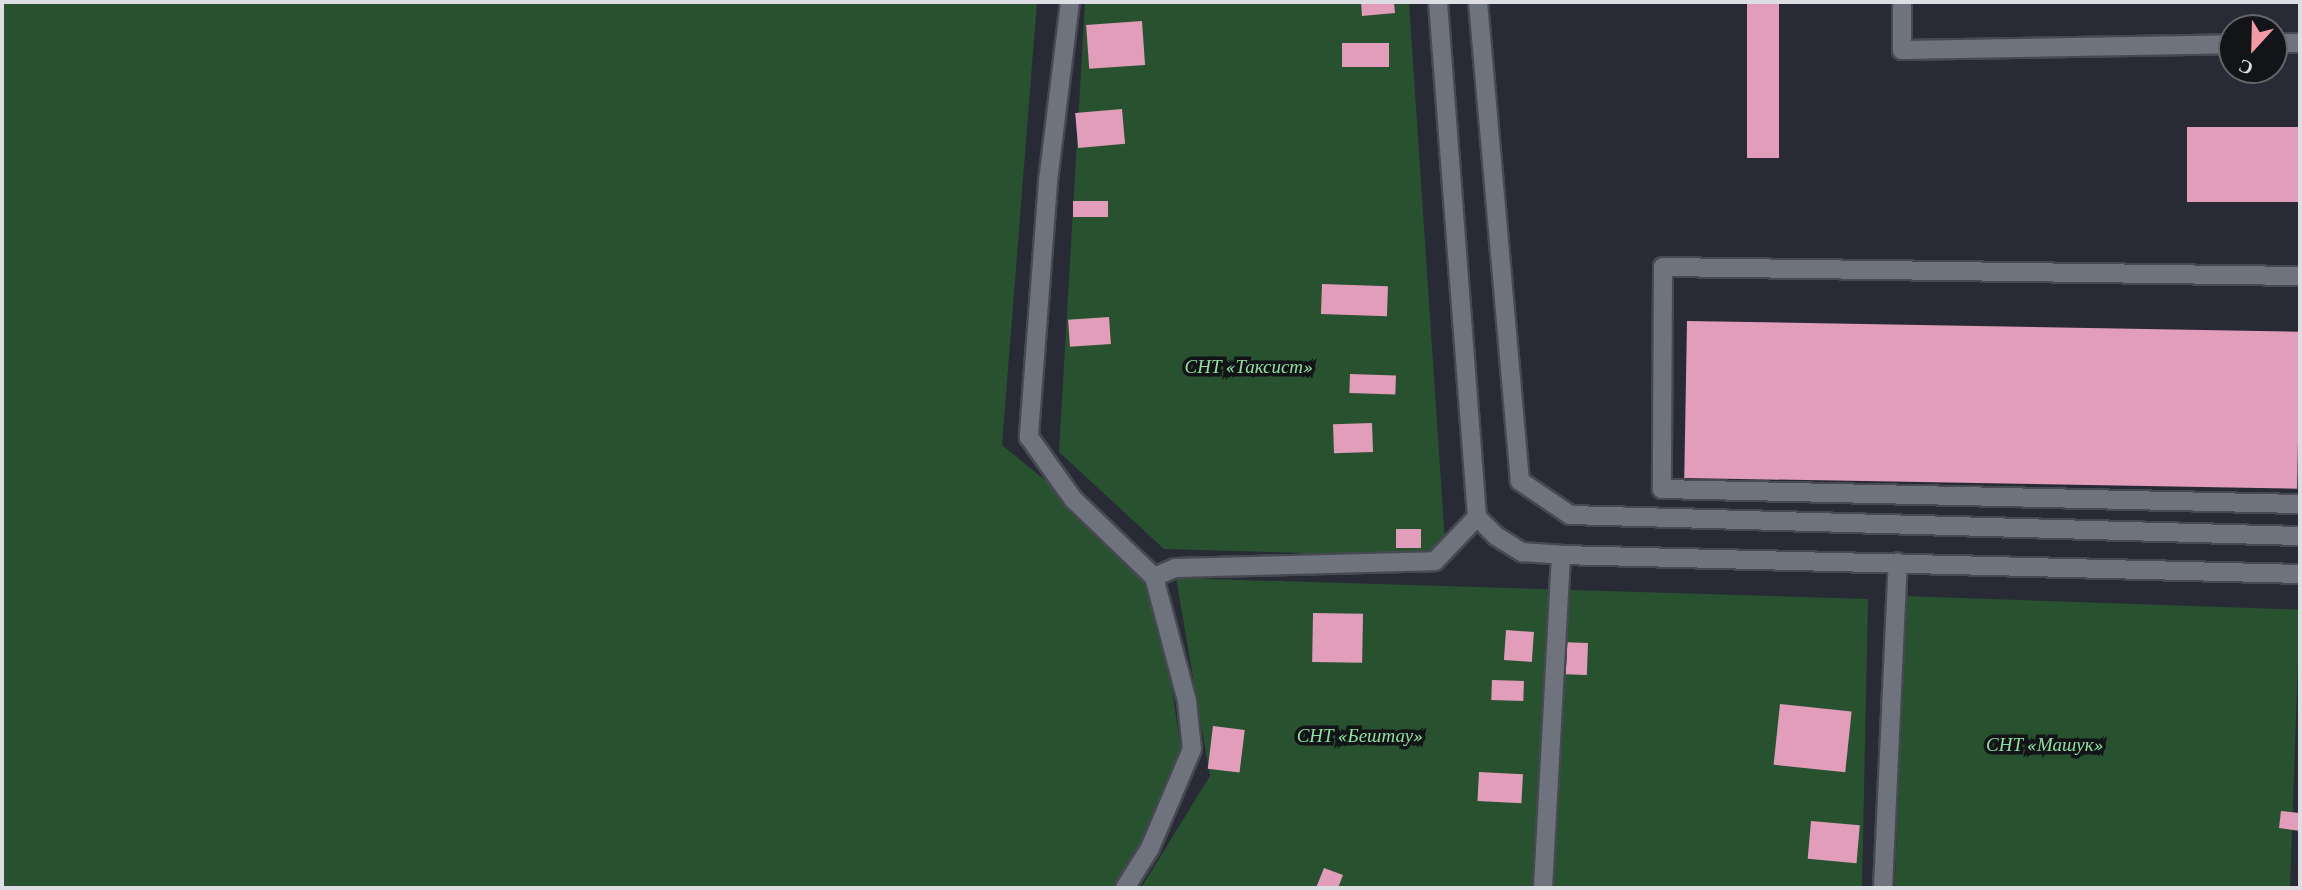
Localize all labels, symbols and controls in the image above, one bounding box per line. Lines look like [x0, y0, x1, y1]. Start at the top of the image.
north arrow [2218, 14, 2288, 84]
text: С [2235, 55, 2256, 79]
park label: СНТ «Таксист» [1185, 356, 1313, 378]
park label: СНТ «Бештау» [1297, 725, 1423, 747]
park label: СНТ «Машук» [1986, 734, 2104, 756]

